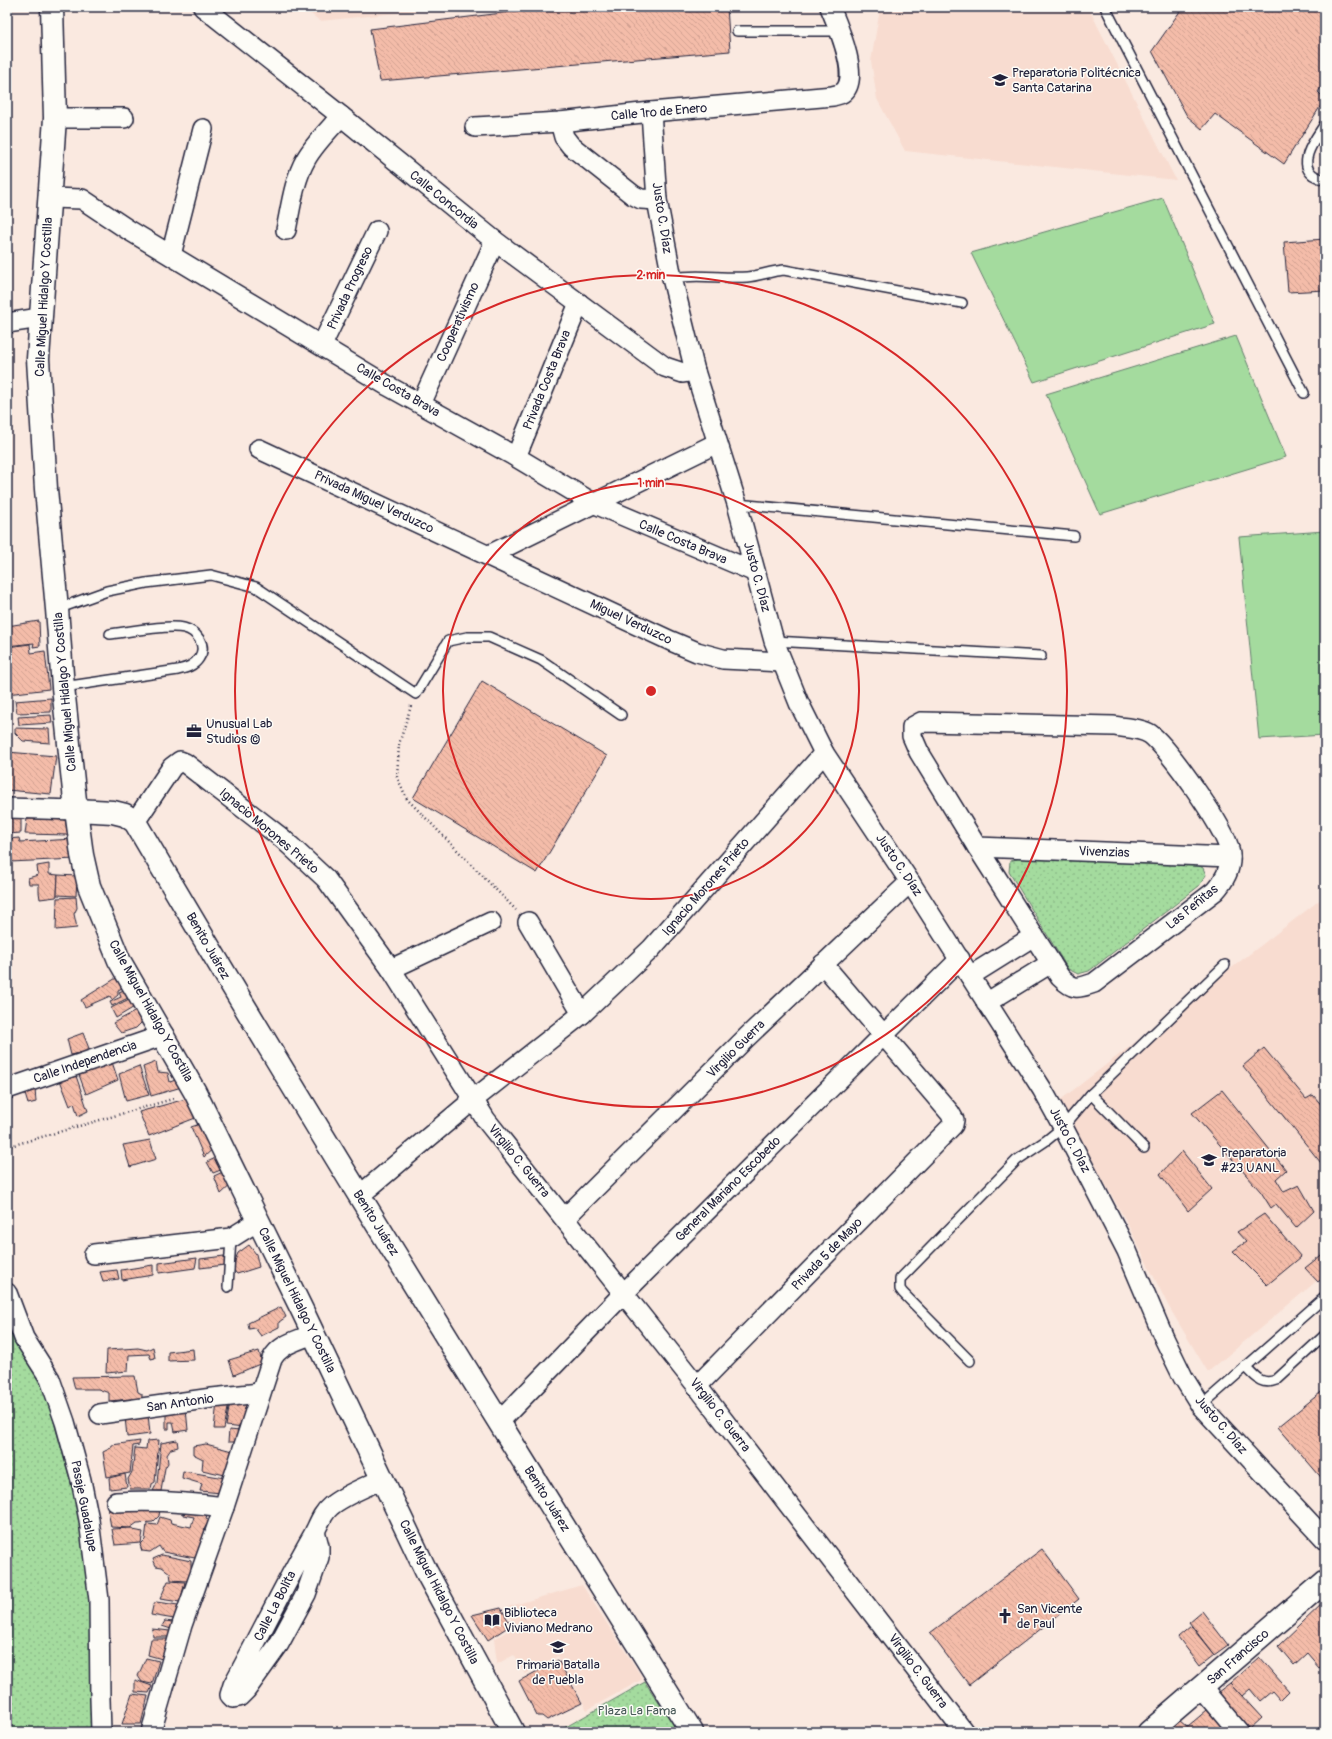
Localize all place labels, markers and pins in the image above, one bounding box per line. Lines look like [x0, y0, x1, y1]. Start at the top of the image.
place label: Preparatoria Politécnica Santa Catarina [1012, 65, 1141, 96]
school or university icon: Preparatoria Politécnica Santa Catarina [991, 71, 1009, 89]
centre of rings [644, 684, 658, 698]
place label: Unusual Lab Studios © [206, 716, 272, 747]
office icon: Unusual Lab Studios © [185, 722, 203, 740]
place label: Preparatoria #23 UANL [1220, 1145, 1286, 1176]
school or university icon: Preparatoria #23 UANL [1200, 1151, 1218, 1169]
place label: San Vicente de Paul [1017, 1601, 1083, 1632]
place label: Biblioteca Viviano Medrano [504, 1605, 593, 1636]
church icon: San Vicente de Paul [996, 1607, 1014, 1625]
library icon: Biblioteca Viviano Medrano [483, 1611, 501, 1629]
school or university icon: Primaria Batalla de Puebla [549, 1638, 567, 1656]
place label: Primaria Batalla de Puebla [516, 1657, 600, 1688]

